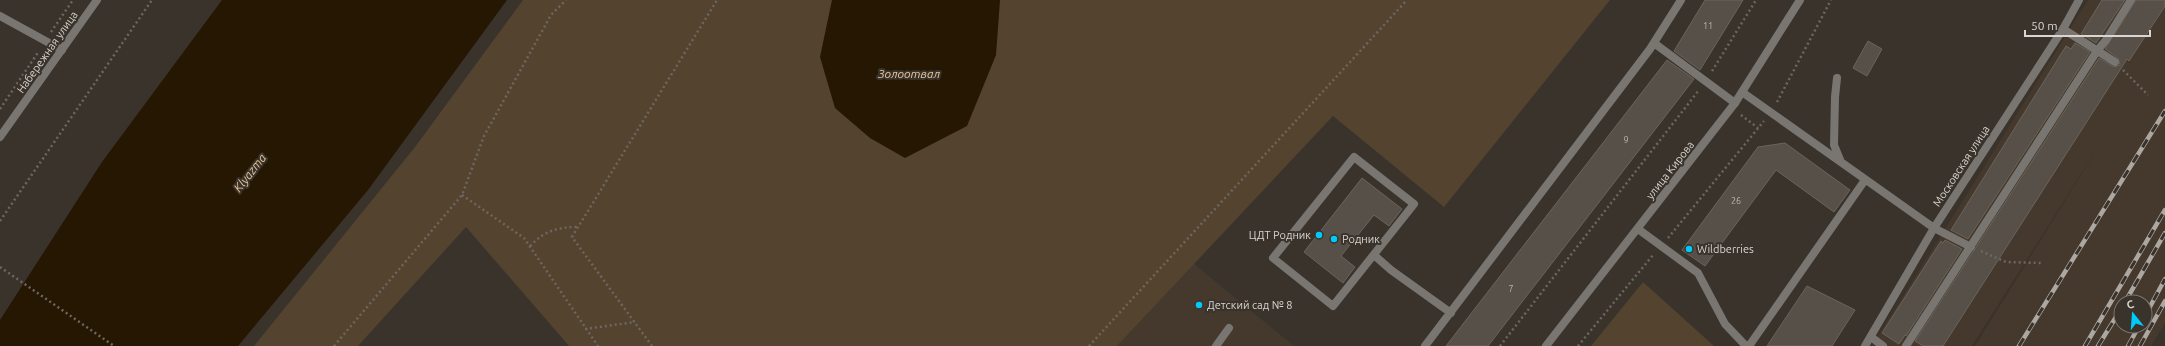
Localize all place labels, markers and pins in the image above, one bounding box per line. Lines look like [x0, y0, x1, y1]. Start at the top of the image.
place label: ЦДТ Родник [1249, 229, 1311, 241]
marker: ЦДТ Родник [1314, 230, 1324, 240]
place label: Родник [1342, 233, 1380, 245]
marker: Родник [1329, 234, 1339, 244]
place label: Wildberries [1697, 243, 1754, 255]
marker: Wildberries [1684, 244, 1694, 254]
place label: Детский сад № 8 [1207, 299, 1293, 311]
marker: Детский сад № 8 [1194, 300, 1204, 310]

